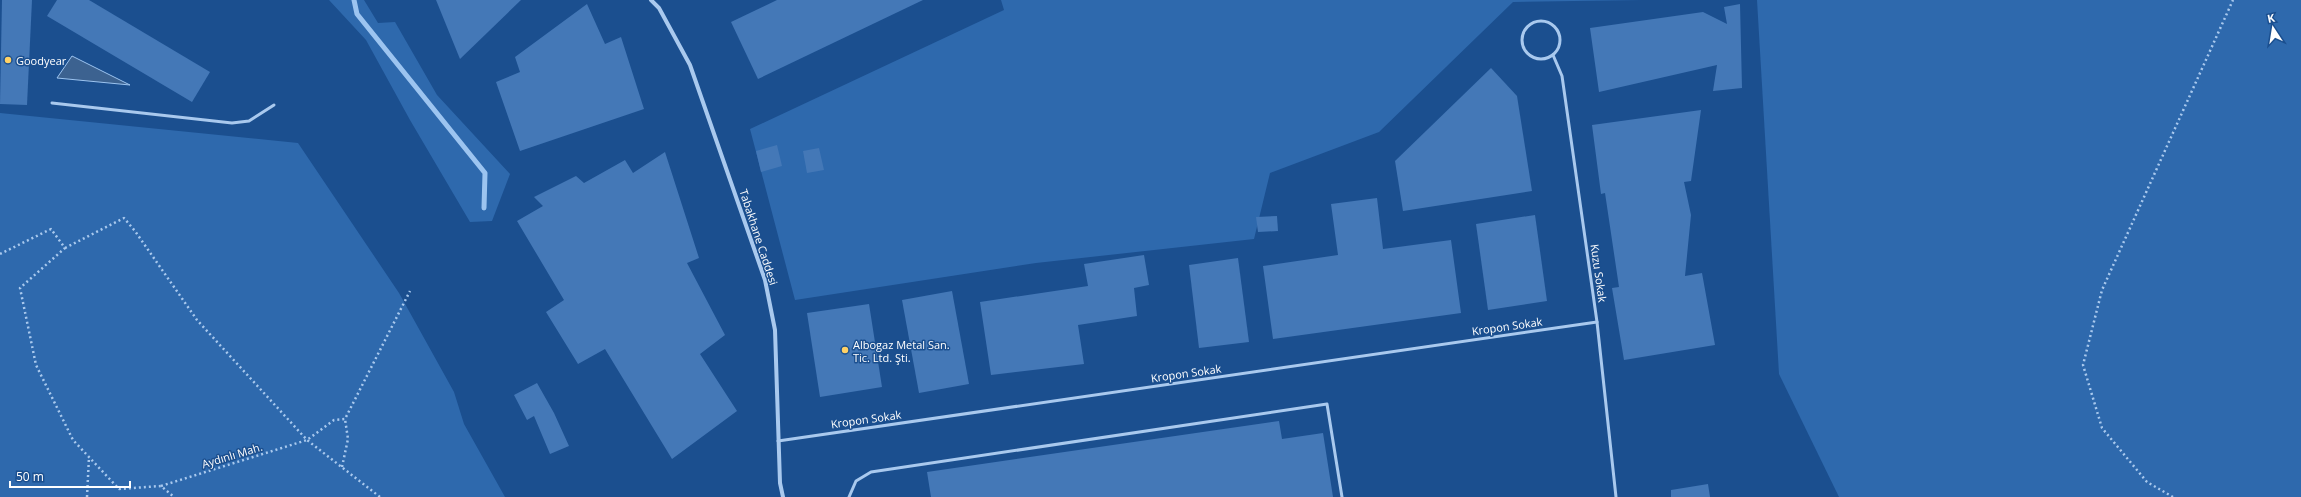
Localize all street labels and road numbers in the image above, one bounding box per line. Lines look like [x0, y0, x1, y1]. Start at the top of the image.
street label: Tabakhane Caddesi [736, 187, 782, 287]
street label: Kuzu Sokak [1587, 243, 1611, 303]
street label: Kropon Sokak [1471, 314, 1543, 338]
street label: Kropon Sokak [1150, 361, 1222, 385]
street label: Kropon Sokak [830, 407, 902, 431]
street label: Aydınlı Mah. [200, 439, 264, 471]

